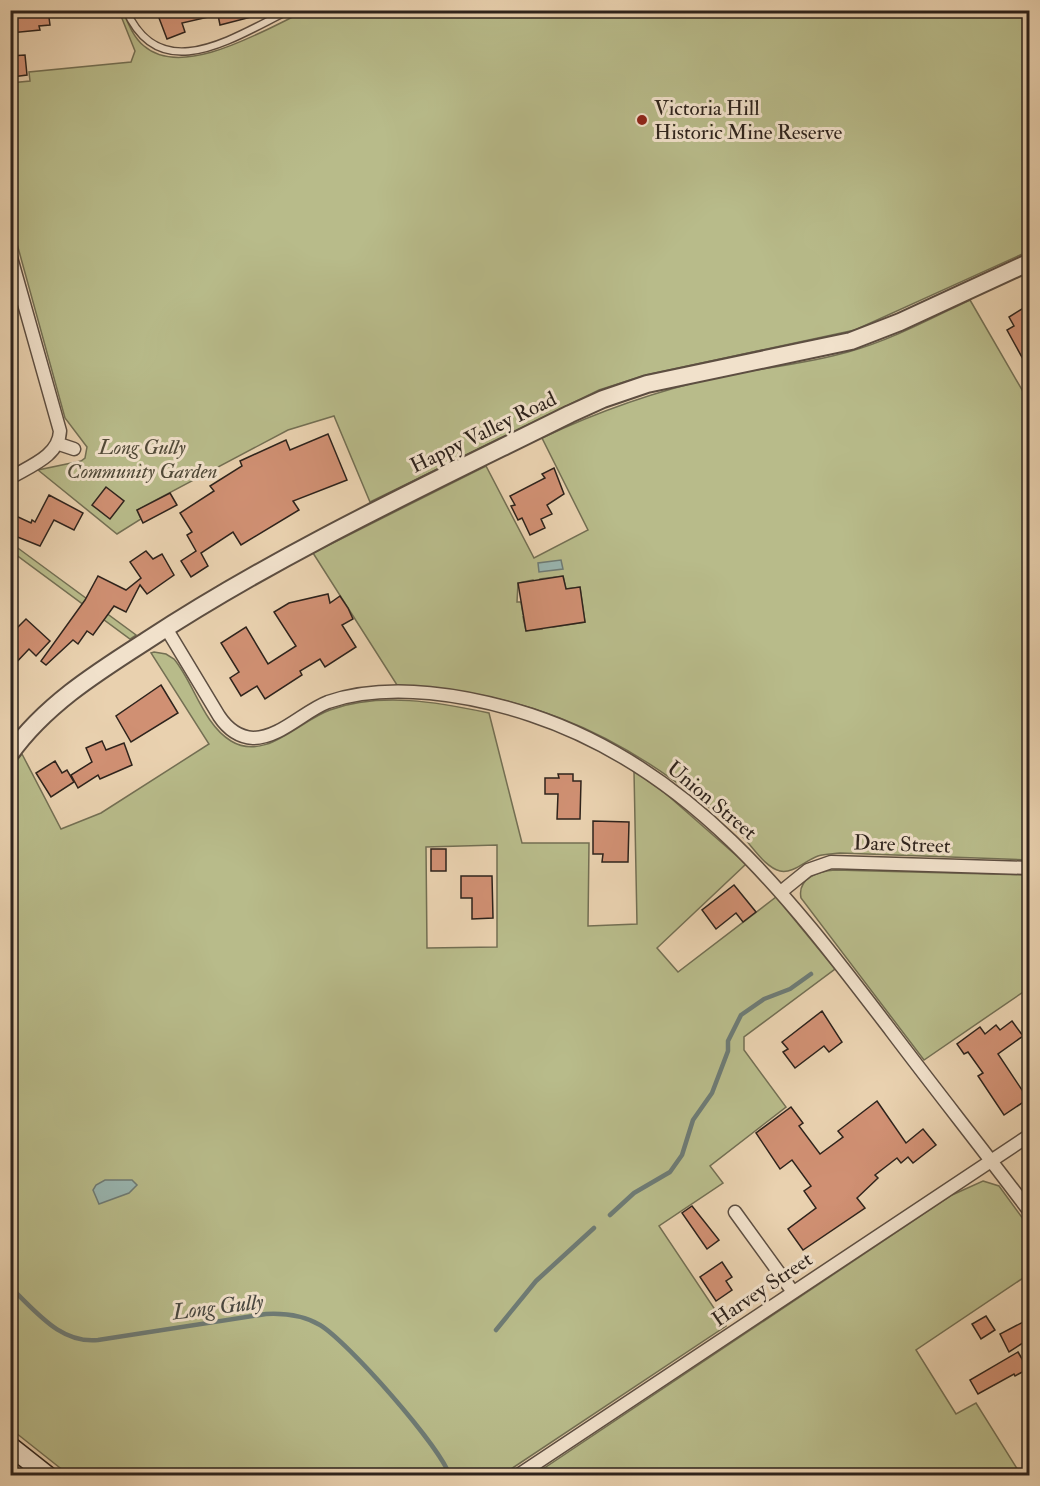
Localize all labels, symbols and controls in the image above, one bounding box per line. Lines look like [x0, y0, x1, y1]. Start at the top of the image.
place label: Victoria Hill Historic Mine Reserve [654, 95, 842, 146]
marker: Victoria Hill Historic Mine Reserve [635, 113, 649, 127]
street label: Happy Valley Road [406, 385, 561, 480]
park label: Long Gully Community Garden [66, 434, 218, 485]
street label: Union Street [661, 755, 762, 846]
street label: Dare Street [853, 829, 951, 860]
street label: Harvey Street [707, 1246, 818, 1333]
water label: Long Gully [170, 1287, 266, 1327]

